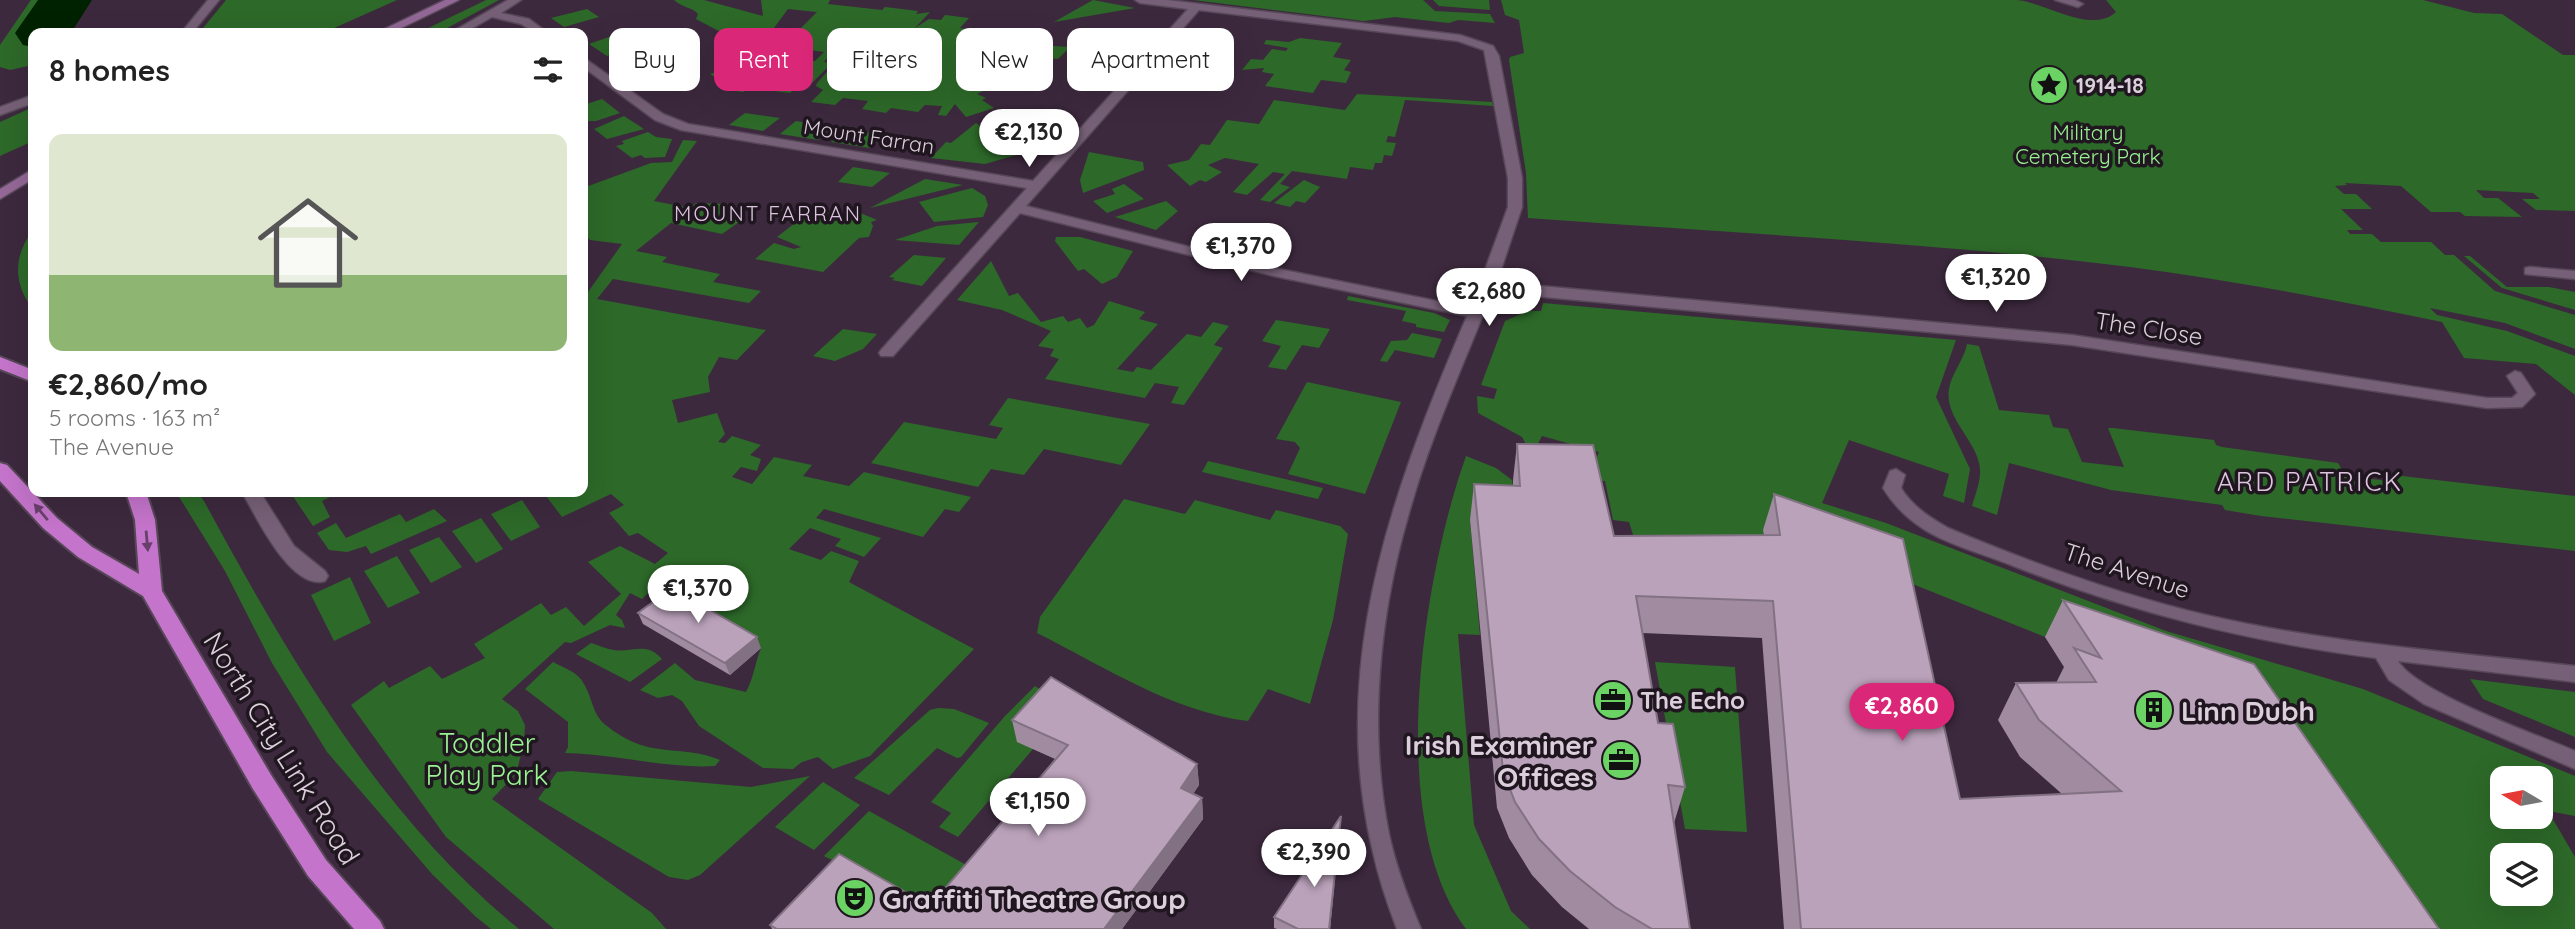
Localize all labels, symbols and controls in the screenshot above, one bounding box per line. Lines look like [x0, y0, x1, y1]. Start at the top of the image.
chip: Buy [609, 28, 700, 91]
chip: Rent [714, 28, 813, 91]
chip: Filters [827, 28, 942, 91]
chip: New [956, 28, 1053, 91]
chip: Apartment [1067, 28, 1234, 91]
text: 8 homes [49, 51, 170, 89]
icon: filters [529, 51, 567, 89]
place icon: 1914-18 [2028, 64, 2070, 106]
place label: 1914-18 [2076, 72, 2144, 98]
pin: €2,130 [972, 110, 1086, 169]
street label: Mount Farran [802, 113, 936, 159]
text: €2,130 [995, 117, 1063, 146]
park label: Military Cemetery Park [2015, 119, 2161, 169]
icon: home [245, 180, 371, 306]
district label: MOUNT FARRAN [674, 200, 862, 226]
pin: €1,370 [1184, 224, 1298, 283]
text: €1,370 [1207, 231, 1275, 260]
pin: €1,320 [1939, 254, 2053, 314]
text: €1,320 [1961, 262, 2031, 291]
pin: €2,680 [1432, 268, 1546, 328]
text: €2,680 [1452, 276, 1526, 305]
street label: The Close [2093, 305, 2205, 351]
text: €2,860/mo [49, 365, 208, 403]
text: 5 rooms · 163 m² [49, 403, 220, 432]
text: The Avenue [49, 432, 174, 461]
district label: ARD PATRICK [2217, 465, 2403, 498]
one-way arrow [34, 504, 49, 521]
one-way arrow [142, 530, 153, 552]
street label: The Avenue [2060, 536, 2194, 604]
pin: €1,370 [641, 566, 755, 625]
text: €1,370 [664, 573, 732, 602]
street label: North City Link Road [196, 625, 368, 871]
office icon: The Echo [1592, 679, 1634, 721]
pin: €2,860 [1845, 684, 1959, 743]
place label: The Echo [1640, 685, 1745, 715]
building icon: Linn Dubh [2133, 689, 2175, 731]
text: €2,860 [1865, 691, 1939, 720]
place label: Linn Dubh [2181, 693, 2315, 728]
park label: Toddler Play Park [426, 725, 548, 792]
place label: Irish Examiner Offices [1405, 727, 1594, 794]
office icon: Irish Examiner Offices [1600, 739, 1642, 781]
north arrow [2490, 766, 2553, 830]
map controls [2490, 766, 2553, 906]
pin: €1,150 [981, 778, 1095, 838]
text: €1,150 [1006, 786, 1070, 815]
pin: €2,390 [1257, 830, 1371, 889]
text: €2,390 [1277, 837, 1351, 866]
button: layers [2490, 843, 2553, 906]
theatre icon: Graffiti Theatre Group [834, 877, 876, 919]
place label: Graffiti Theatre Group [882, 881, 1186, 916]

